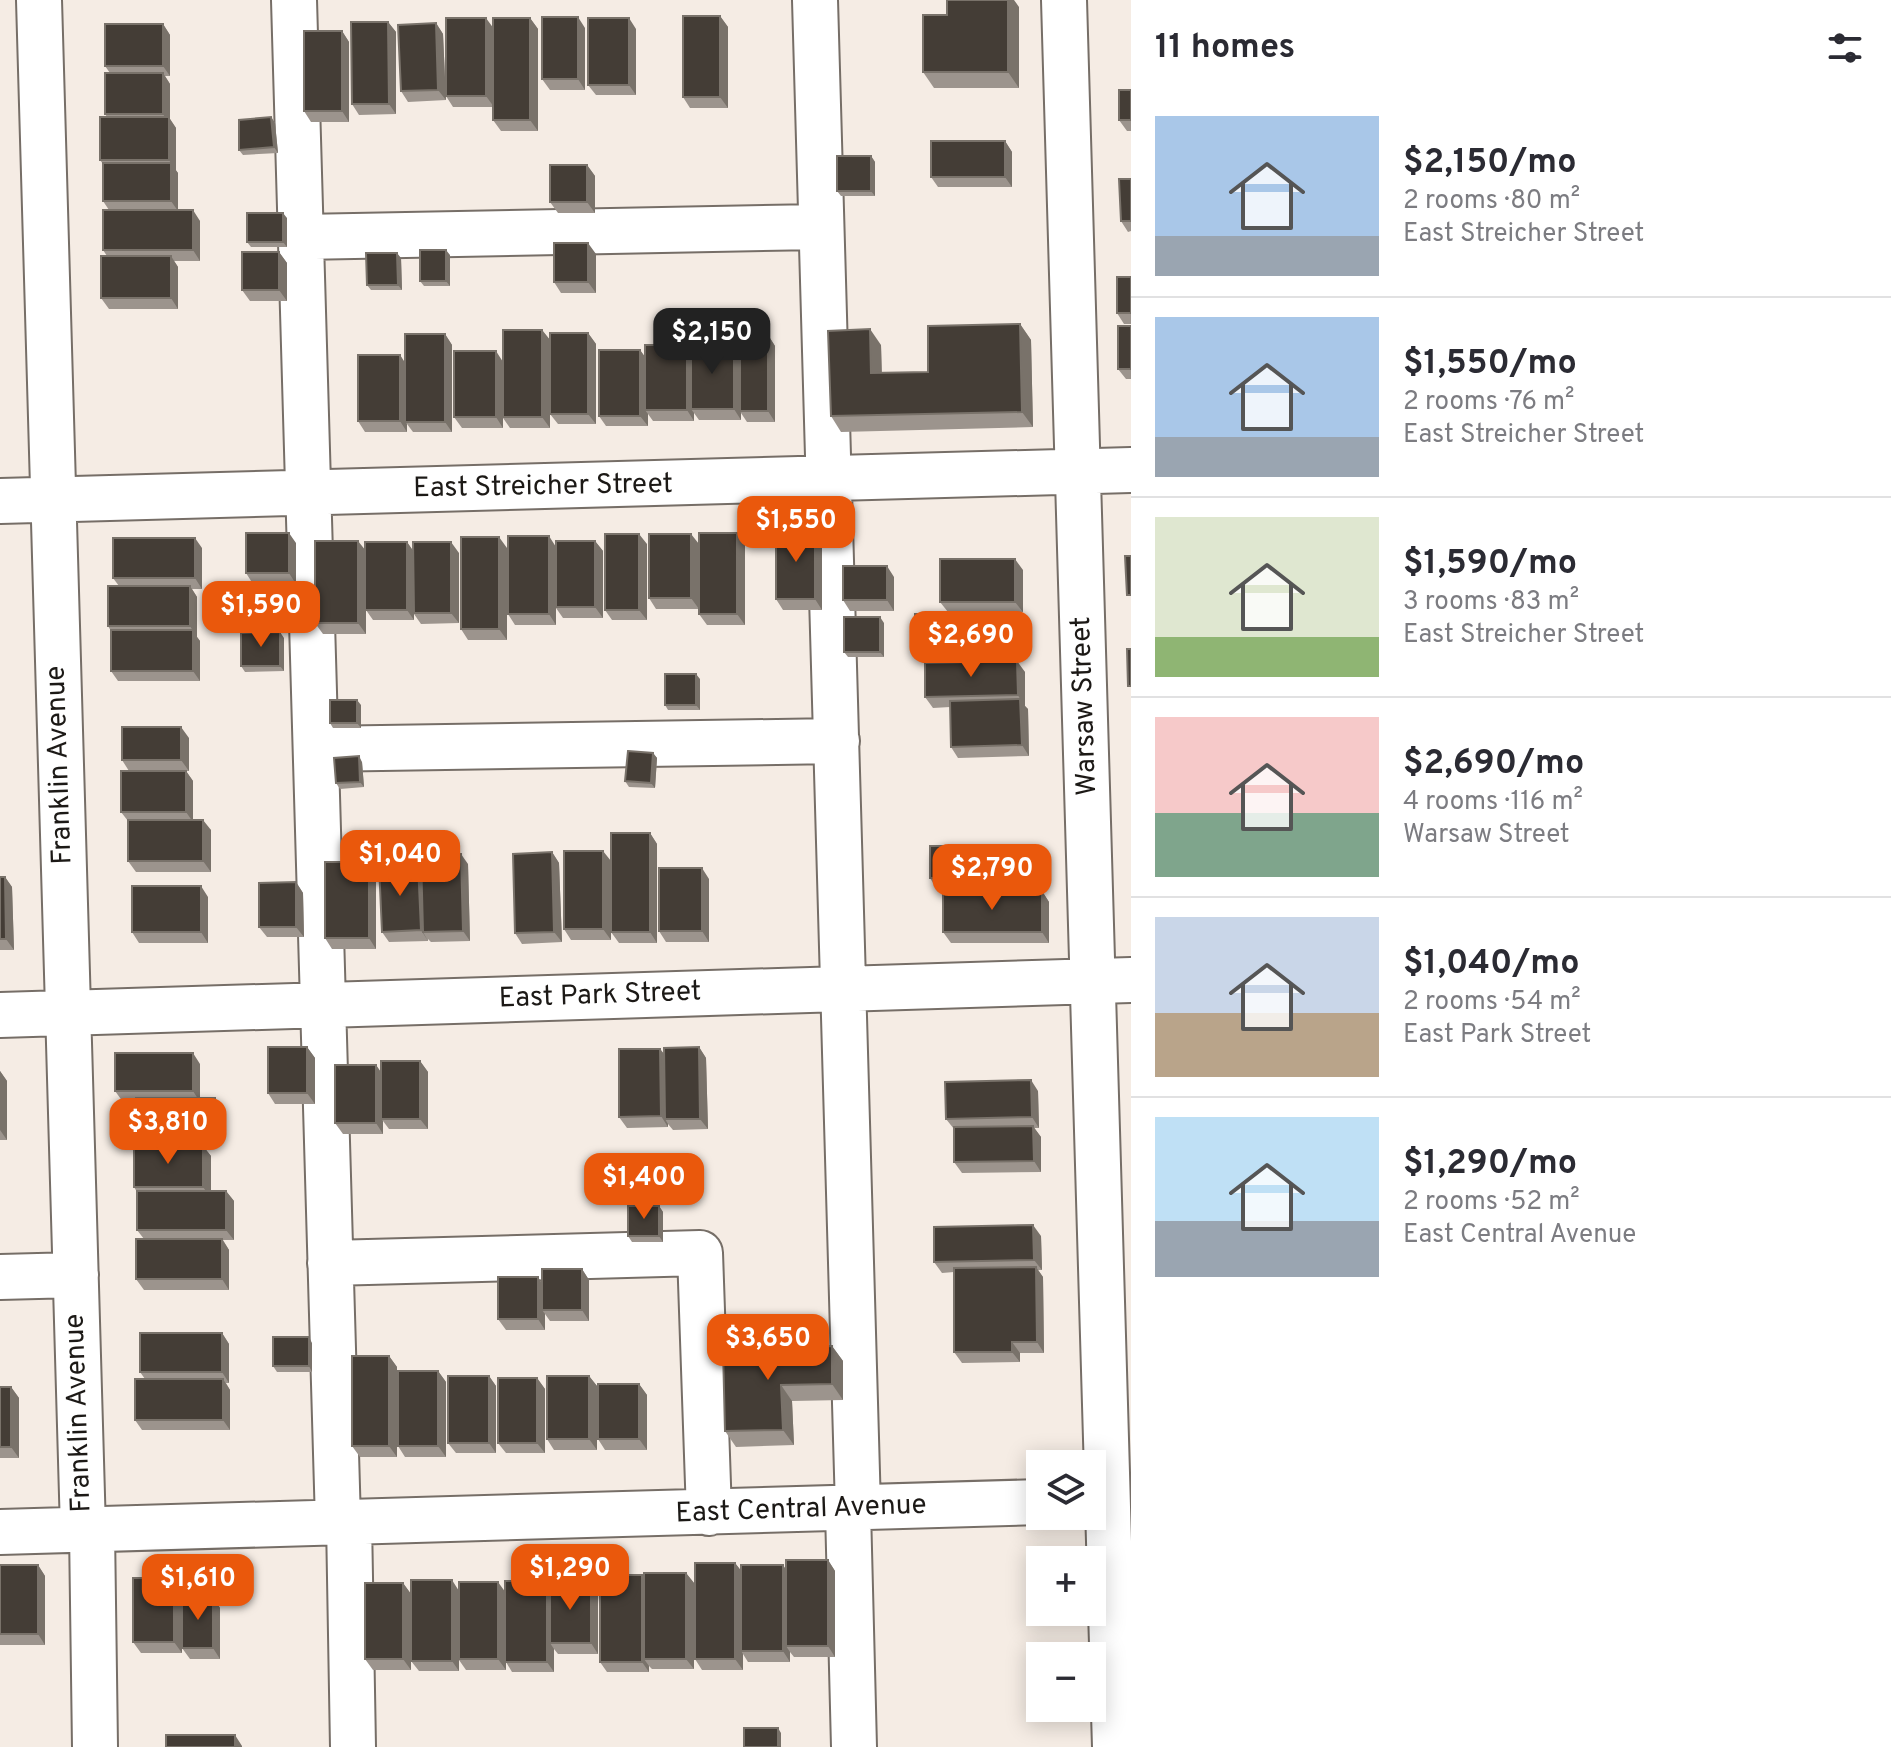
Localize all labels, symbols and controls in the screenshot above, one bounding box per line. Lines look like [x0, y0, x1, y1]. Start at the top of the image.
icon: filters [1823, 26, 1867, 70]
text: 11 homes [1155, 27, 1295, 70]
text: $2,150/mo [1403, 142, 1576, 185]
icon: home [1219, 148, 1315, 244]
text: 2 rooms · 80 m² [1403, 185, 1580, 218]
text: East Streicher Street [1403, 218, 1644, 251]
pin: $2,150 [647, 308, 777, 376]
text: $2,150 [671, 317, 753, 350]
text: $1,550/mo [1403, 343, 1577, 386]
icon: home [1219, 349, 1315, 445]
text: 2 rooms · 76 m² [1403, 386, 1575, 419]
text: East Streicher Street [1403, 419, 1644, 452]
street label: East Streicher Street [413, 467, 673, 507]
pin: $1,550 [731, 496, 861, 564]
text: $1,550 [755, 505, 837, 538]
text: $1,590/mo [1403, 543, 1577, 586]
icon: home [1219, 549, 1315, 645]
pin: $1,590 [196, 581, 326, 649]
text: 3 rooms · 83 m² [1403, 586, 1579, 619]
text: $1,590 [220, 590, 302, 623]
pin: $2,690 [906, 611, 1036, 679]
street label: Warsaw Street [1064, 616, 1106, 796]
text: East Streicher Street [1403, 619, 1644, 652]
text: $2,690 [927, 620, 1015, 653]
street label: Franklin Avenue [39, 665, 81, 865]
text: $2,690/mo [1403, 743, 1584, 786]
icon: home [1219, 749, 1315, 845]
text: 4 rooms · 116 m² [1403, 786, 1583, 819]
text: Warsaw Street [1403, 819, 1570, 852]
pin: $1,040 [335, 830, 465, 898]
text: $1,040 [358, 839, 442, 872]
pin: $2,790 [927, 844, 1057, 912]
text: $2,790 [951, 853, 1033, 886]
text: $1,040/mo [1403, 943, 1580, 986]
icon: home [1219, 949, 1315, 1045]
street label: East Park Street [498, 974, 702, 1018]
text: 2 rooms · 54 m² [1403, 986, 1581, 1019]
text: East Park Street [1403, 1019, 1591, 1052]
pin: $3,810 [103, 1098, 233, 1166]
text: $3,810 [128, 1107, 208, 1140]
text: $1,290/mo [1403, 1143, 1577, 1186]
icon: home [1219, 1149, 1315, 1245]
pin: $1,400 [579, 1153, 709, 1221]
text: $1,400 [602, 1162, 686, 1195]
text: 2 rooms · 52 m² [1403, 1186, 1580, 1219]
text: East Central Avenue [1403, 1219, 1636, 1252]
street label: Franklin Avenue [58, 1313, 100, 1513]
pin: $3,650 [703, 1314, 833, 1382]
text: $3,650 [725, 1323, 811, 1356]
map controls [1026, 1450, 1106, 1722]
button: layers [1026, 1450, 1106, 1530]
street label: East Central Avenue [675, 1488, 927, 1532]
pin: $1,290 [505, 1544, 635, 1612]
button: + [1026, 1546, 1106, 1626]
text: $1,290 [529, 1553, 611, 1586]
pin: $1,610 [133, 1554, 263, 1622]
text: $1,610 [160, 1563, 236, 1596]
button: − [1026, 1642, 1106, 1722]

